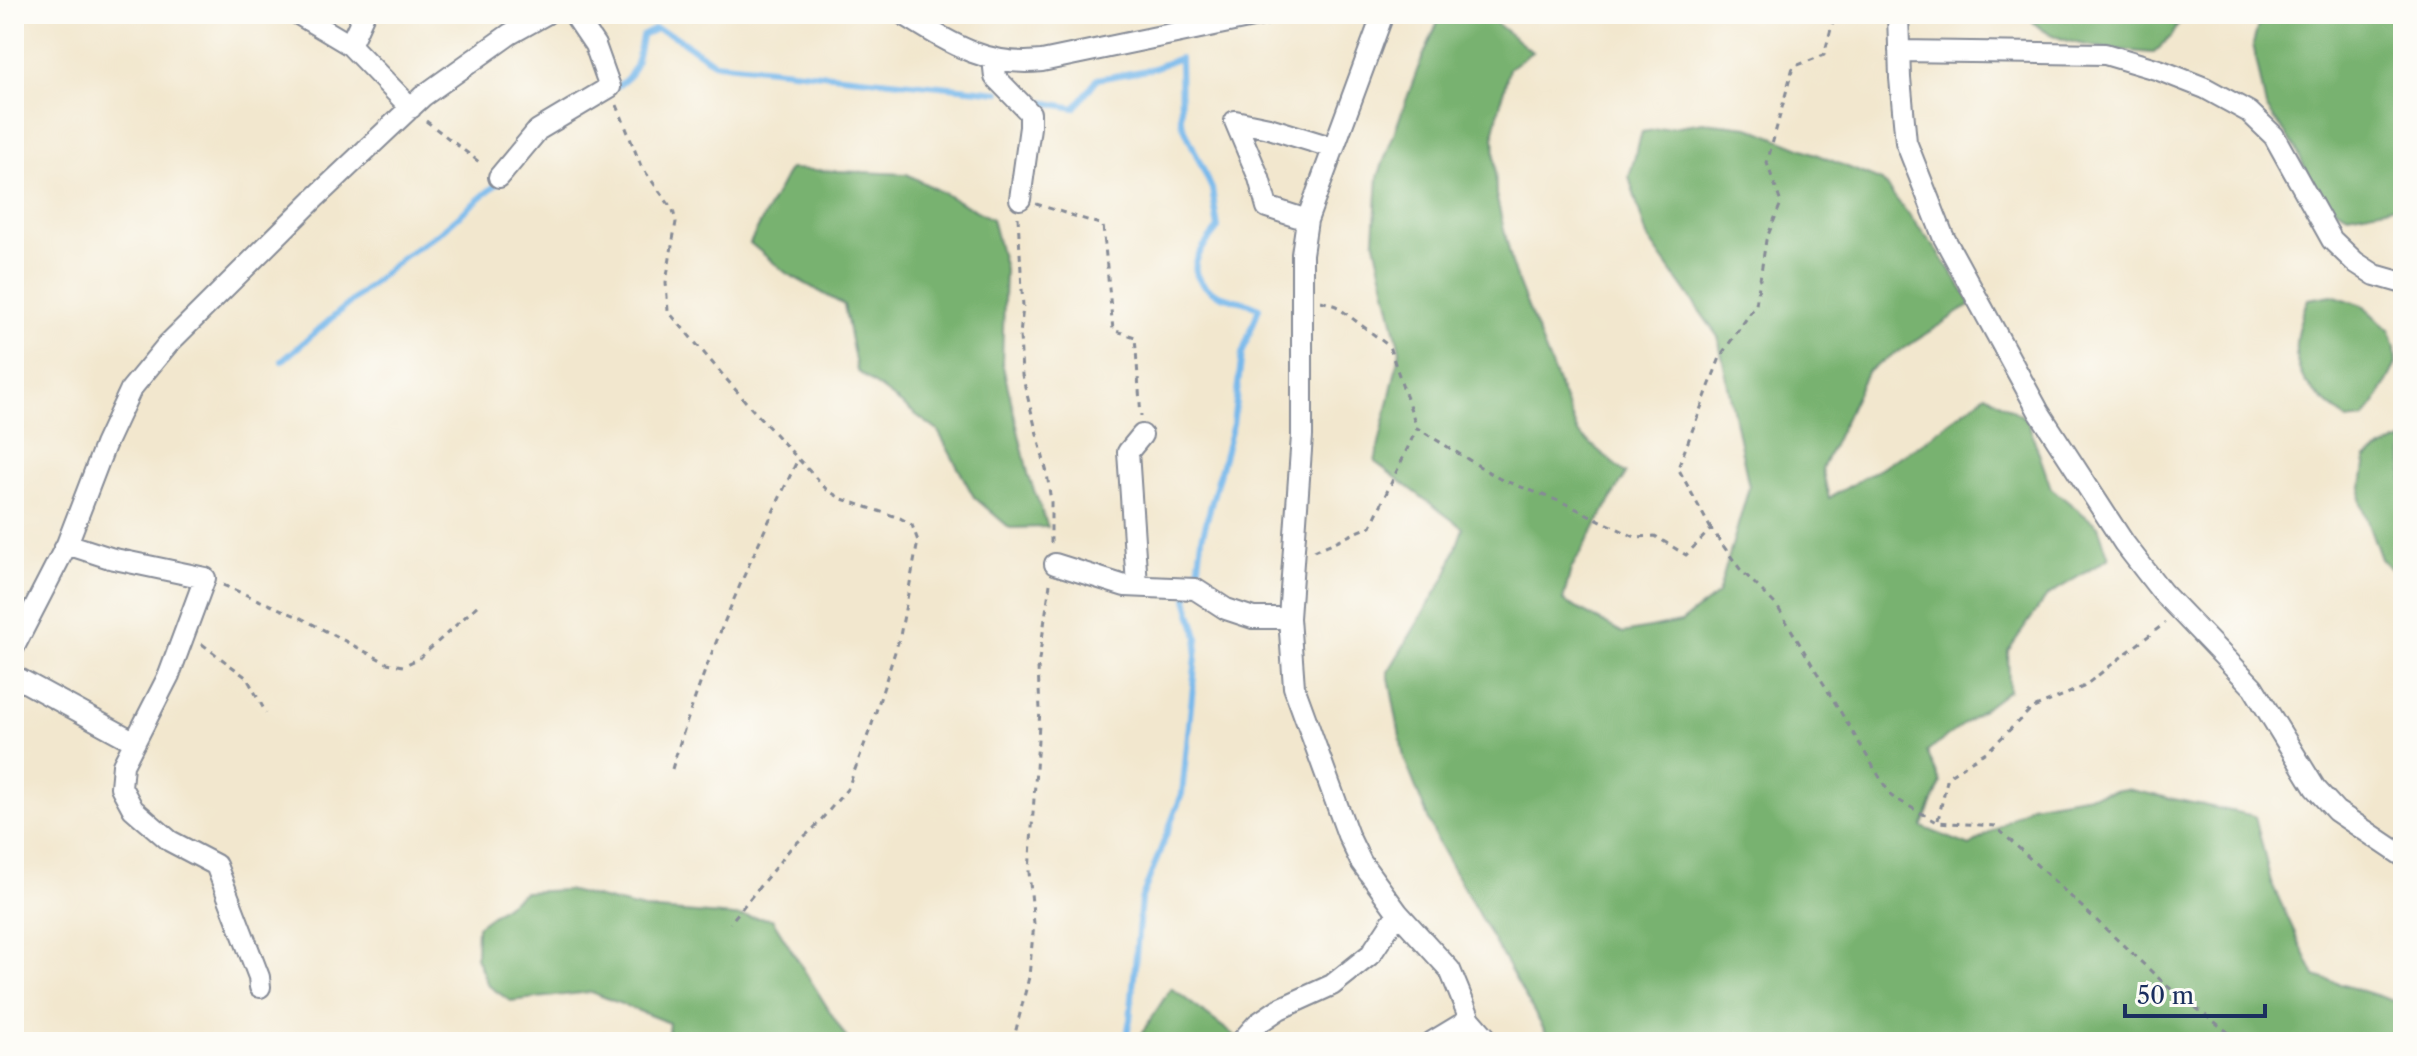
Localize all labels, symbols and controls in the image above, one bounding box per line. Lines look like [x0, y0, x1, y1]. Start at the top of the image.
scale bar [2125, 968, 2265, 1018]
text: 50 m [2137, 981, 2194, 1010]

